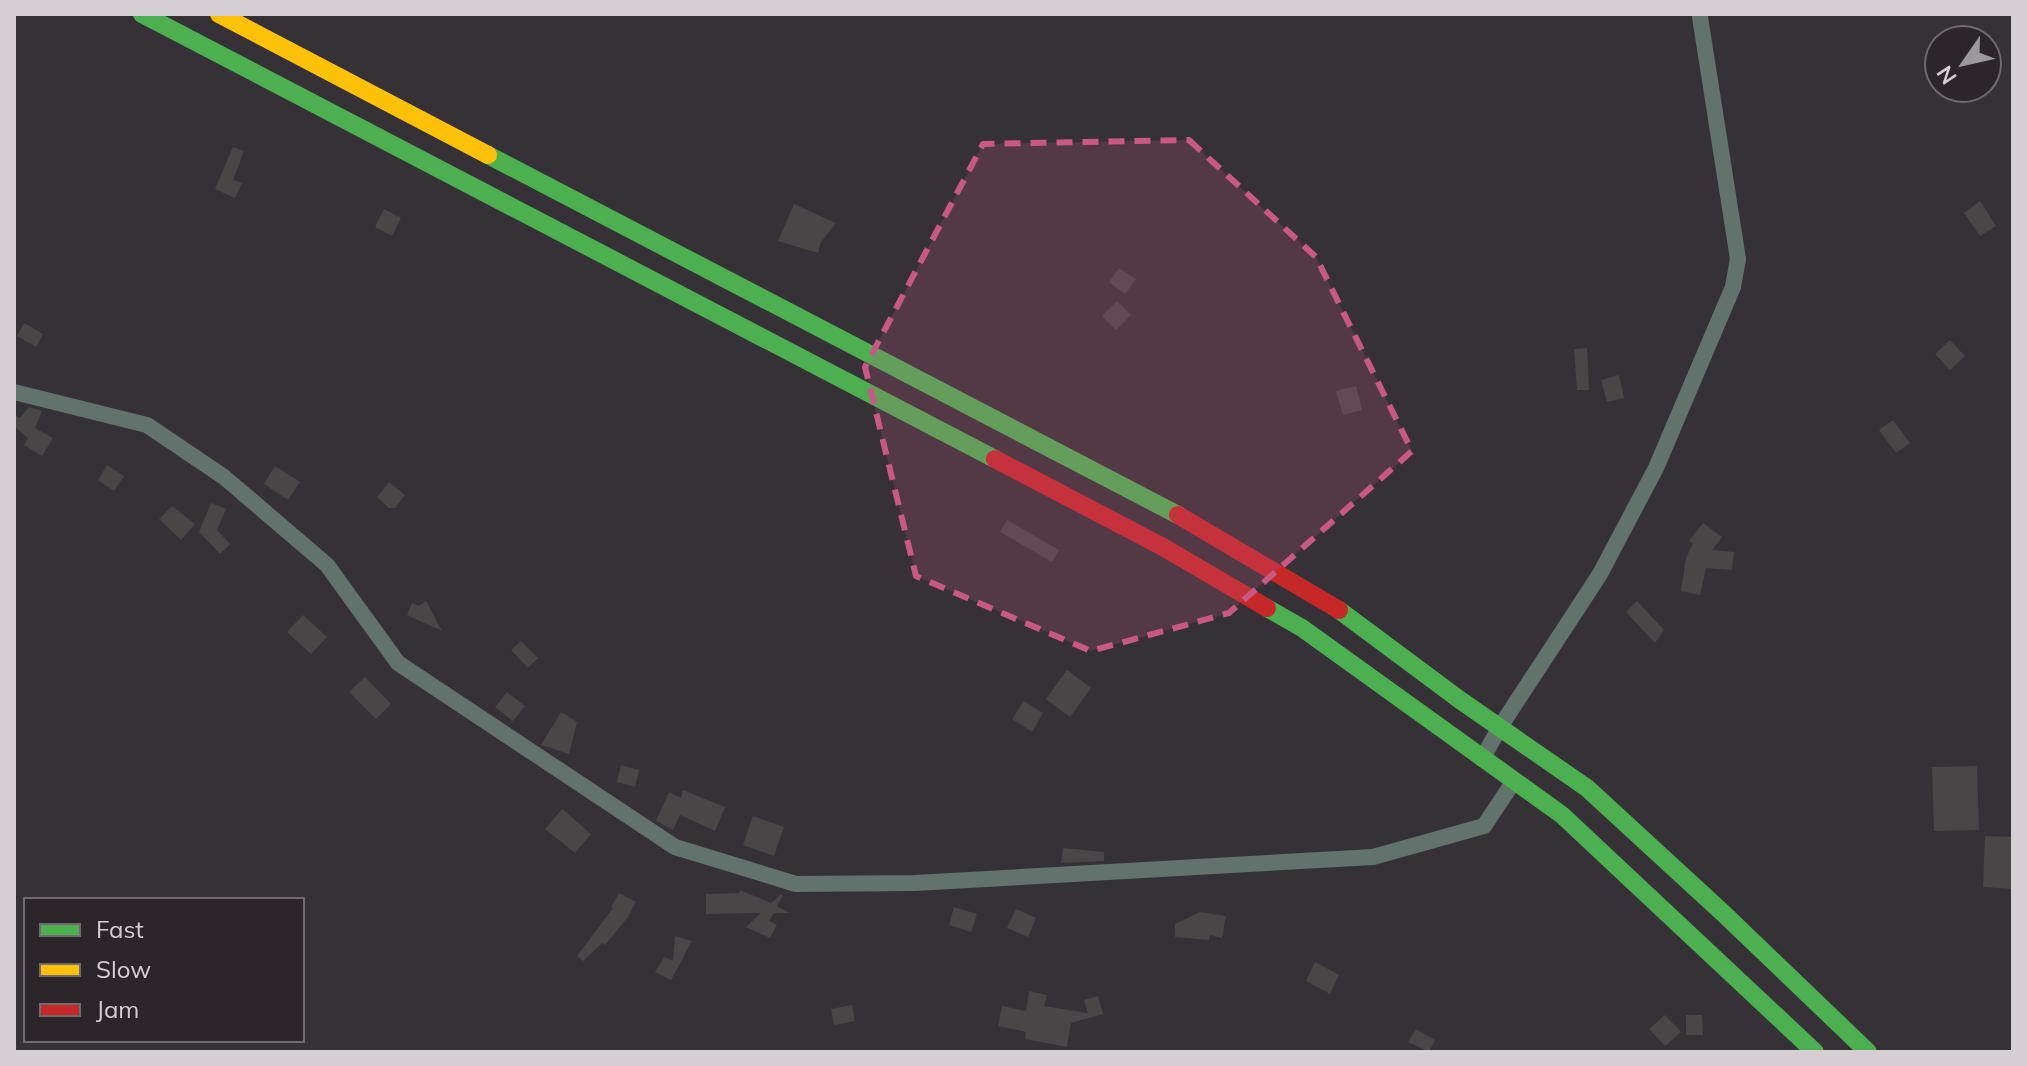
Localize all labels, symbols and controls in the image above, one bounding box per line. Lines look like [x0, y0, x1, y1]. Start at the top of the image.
north arrow [1923, 24, 2003, 104]
text: N [1930, 60, 1963, 90]
legend [24, 898, 304, 1042]
text: Fast [96, 914, 144, 944]
text: Slow [96, 954, 151, 984]
text: Jam [96, 994, 139, 1024]

